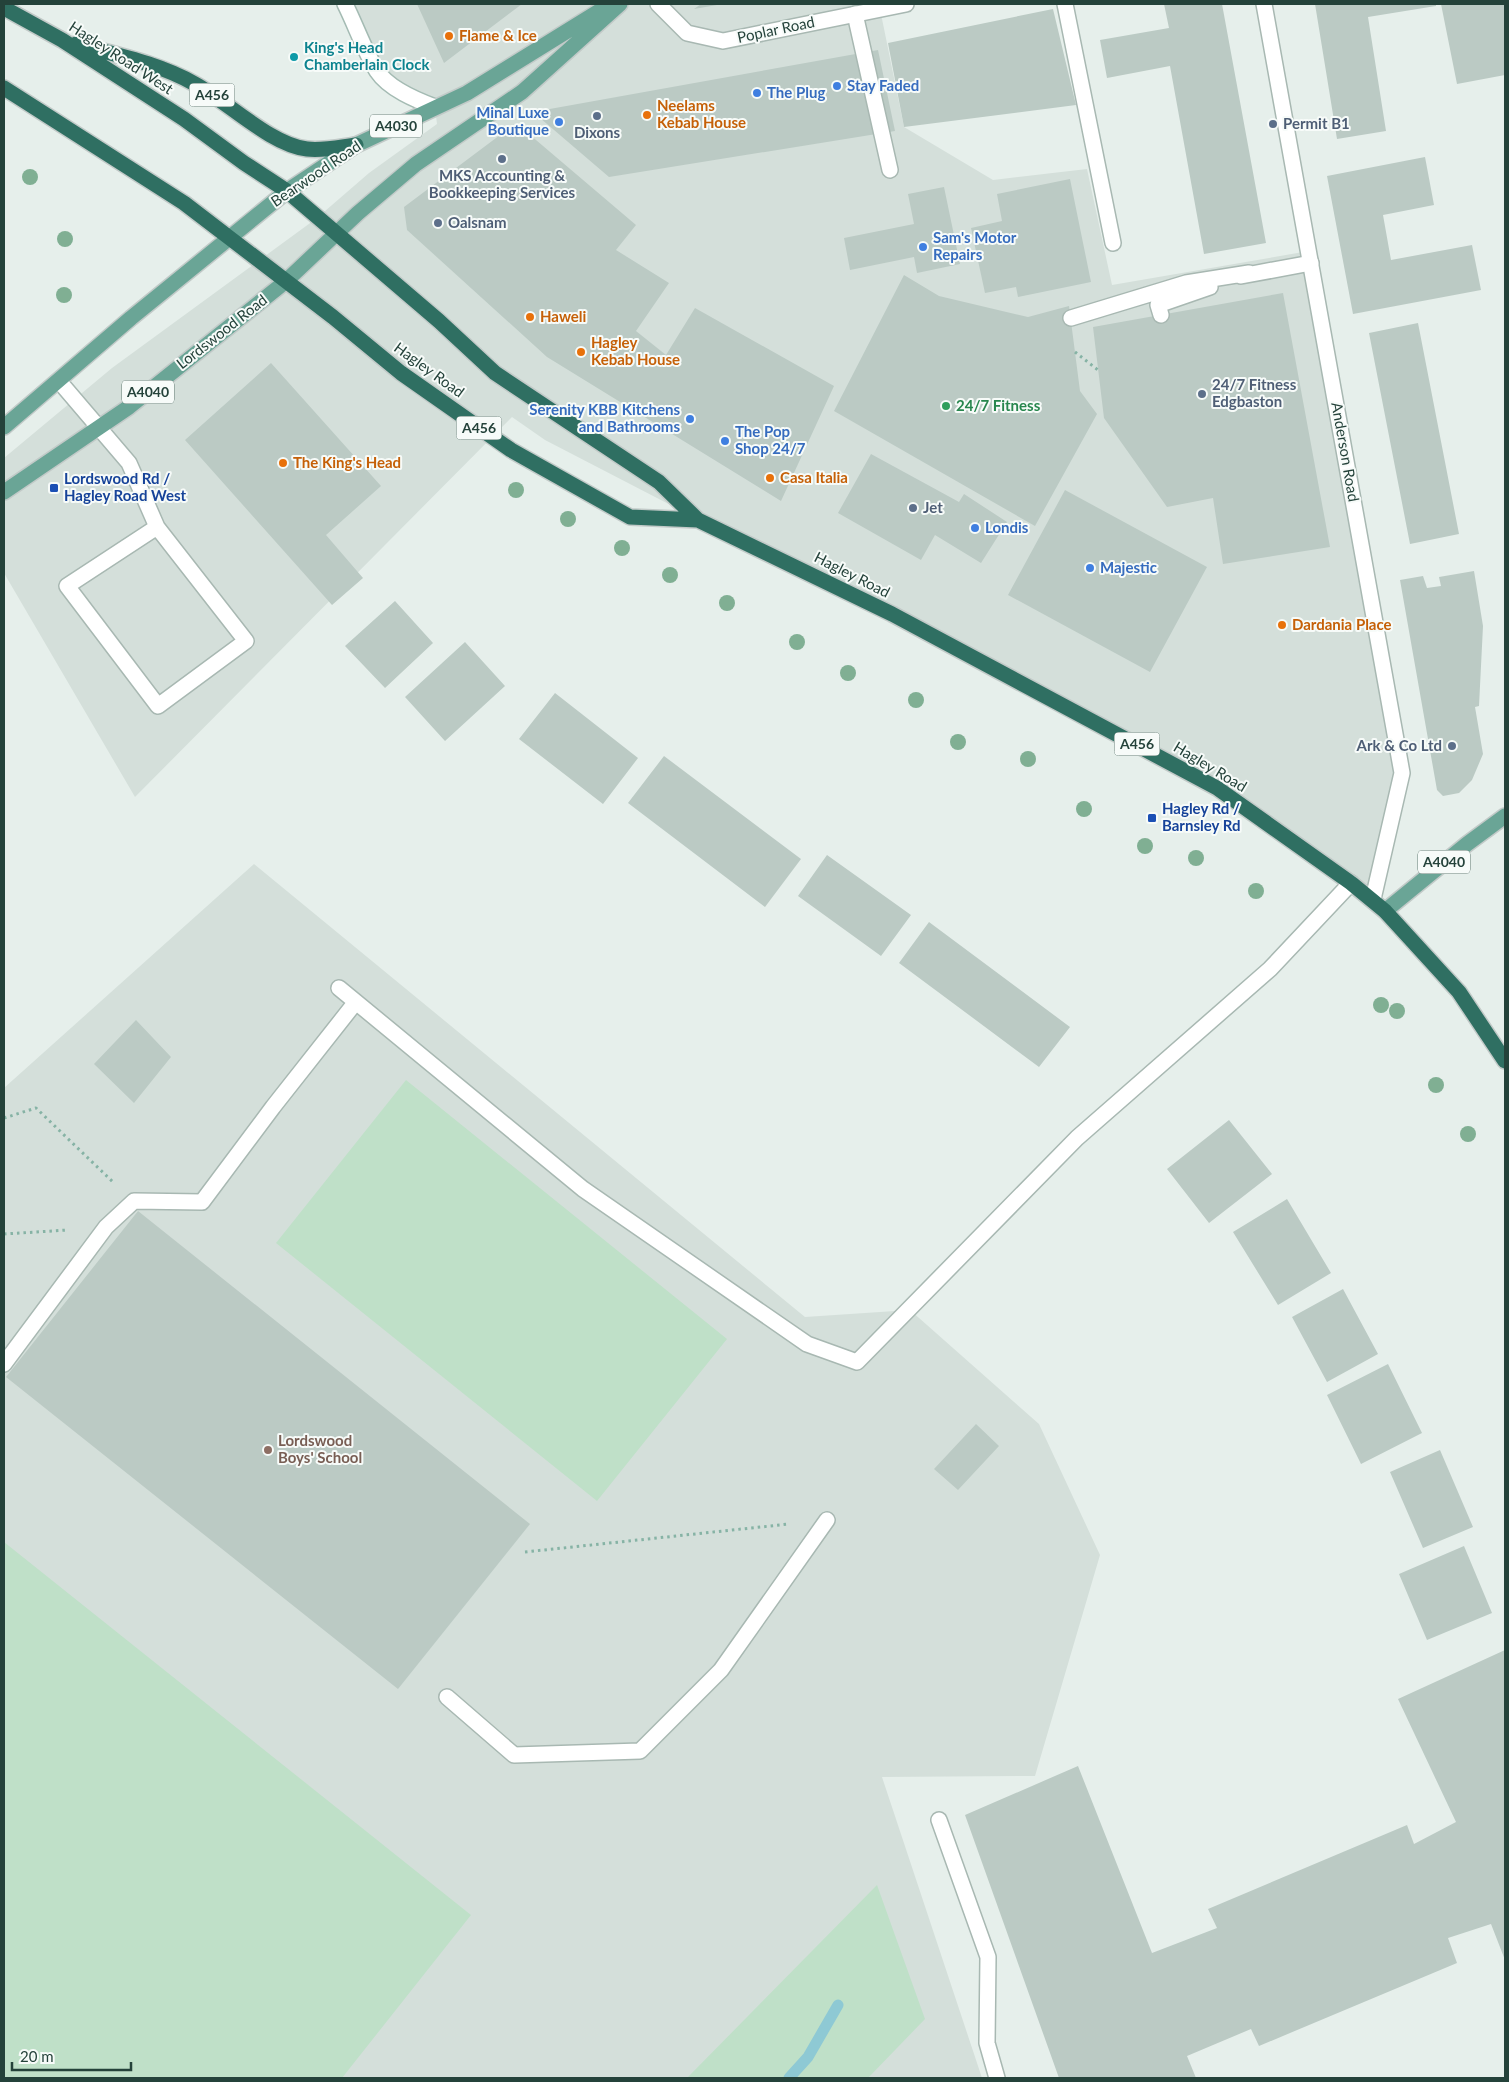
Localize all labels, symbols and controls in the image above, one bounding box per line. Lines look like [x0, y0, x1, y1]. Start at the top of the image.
street label: Poplar Road [735, 12, 816, 46]
street label: Hagley Road West [66, 17, 177, 98]
place label: Flame & Ice [459, 26, 537, 44]
marker: Flame & Ice [443, 30, 455, 42]
place label: King's Head Chamberlain Clock [304, 38, 430, 73]
marker: King's Head Chamberlain Clock [288, 51, 300, 63]
place label: Stay Faded [847, 76, 919, 94]
marker: Stay Faded [831, 80, 843, 92]
place label: The Plug [767, 83, 825, 101]
road number: A456 [190, 84, 234, 106]
marker: The Plug [751, 87, 763, 99]
place label: Neelams Kebab House [657, 96, 746, 131]
place label: Minal Luxe Boutique [476, 103, 549, 138]
marker: Neelams Kebab House [641, 109, 653, 121]
marker: Dixons [591, 110, 603, 122]
road number: A4030 [370, 114, 422, 138]
place label: Permit B1 [1283, 114, 1350, 132]
marker: Minal Luxe Boutique [553, 116, 565, 128]
marker: Permit B1 [1267, 118, 1279, 130]
place label: Dixons [574, 123, 621, 141]
street label: Bearwood Road [267, 136, 364, 210]
marker: MKS Accounting & Bookkeeping Services [496, 153, 508, 165]
place label: MKS Accounting & Bookkeeping Services [429, 166, 576, 201]
place label: Oalsnam [448, 213, 507, 231]
marker: Oalsnam [432, 217, 444, 229]
place label: Sam's Motor Repairs [933, 228, 1017, 263]
marker: Sam's Motor Repairs [917, 241, 929, 253]
street label: Lordswood Road [173, 290, 270, 372]
place label: Haweli [540, 307, 587, 325]
marker: Haweli [524, 311, 536, 323]
place label: Hagley Kebab House [591, 333, 680, 368]
street label: Hagley Road [391, 338, 468, 401]
marker: Hagley Kebab House [575, 346, 587, 358]
place label: 24/7 Fitness Edgbaston [1212, 375, 1297, 410]
road number: A4040 [122, 381, 174, 404]
marker: 24/7 Fitness Edgbaston [1196, 388, 1208, 400]
place label: 24/7 Fitness [956, 396, 1041, 414]
place label: Serenity KBB Kitchens and Bathrooms [529, 400, 680, 435]
marker: 24/7 Fitness [940, 400, 952, 412]
street label: Anderson Road [1328, 401, 1364, 503]
marker: Serenity KBB Kitchens and Bathrooms [684, 413, 696, 425]
road number: A456 [456, 416, 502, 439]
place label: The Pop Shop 24/7 [735, 422, 806, 457]
marker: The Pop Shop 24/7 [719, 435, 731, 447]
place label: The King's Head [293, 453, 401, 471]
marker: The King's Head [277, 457, 289, 469]
place label: Casa Italia [780, 468, 848, 486]
place label: Lordswood Rd / Hagley Road West [64, 469, 186, 504]
marker: Casa Italia [764, 472, 776, 484]
marker: Lordswood Rd / Hagley Road West [48, 482, 60, 494]
place label: Jet [923, 498, 943, 516]
marker: Jet [907, 502, 919, 514]
place label: Londis [985, 518, 1029, 536]
marker: Londis [969, 522, 981, 534]
street label: Hagley Road [812, 547, 893, 601]
place label: Majestic [1100, 558, 1157, 576]
marker: Majestic [1084, 562, 1096, 574]
place label: Dardania Place [1292, 615, 1392, 633]
marker: Dardania Place [1276, 619, 1288, 631]
road number: A456 [1114, 732, 1160, 756]
place label: Ark & Co Ltd [1356, 736, 1442, 754]
street label: Hagley Road [1171, 737, 1250, 795]
marker: Ark & Co Ltd [1446, 740, 1458, 752]
place label: Hagley Rd / Barnsley Rd [1162, 799, 1241, 834]
marker: Hagley Rd / Barnsley Rd [1146, 812, 1158, 824]
road number: A4040 [1418, 850, 1470, 874]
place label: Lordswood Boys' School [278, 1431, 362, 1466]
marker: Lordswood Boys' School [262, 1444, 274, 1456]
scale bar [12, 2040, 131, 2072]
text: 20 m [20, 2047, 54, 2065]

